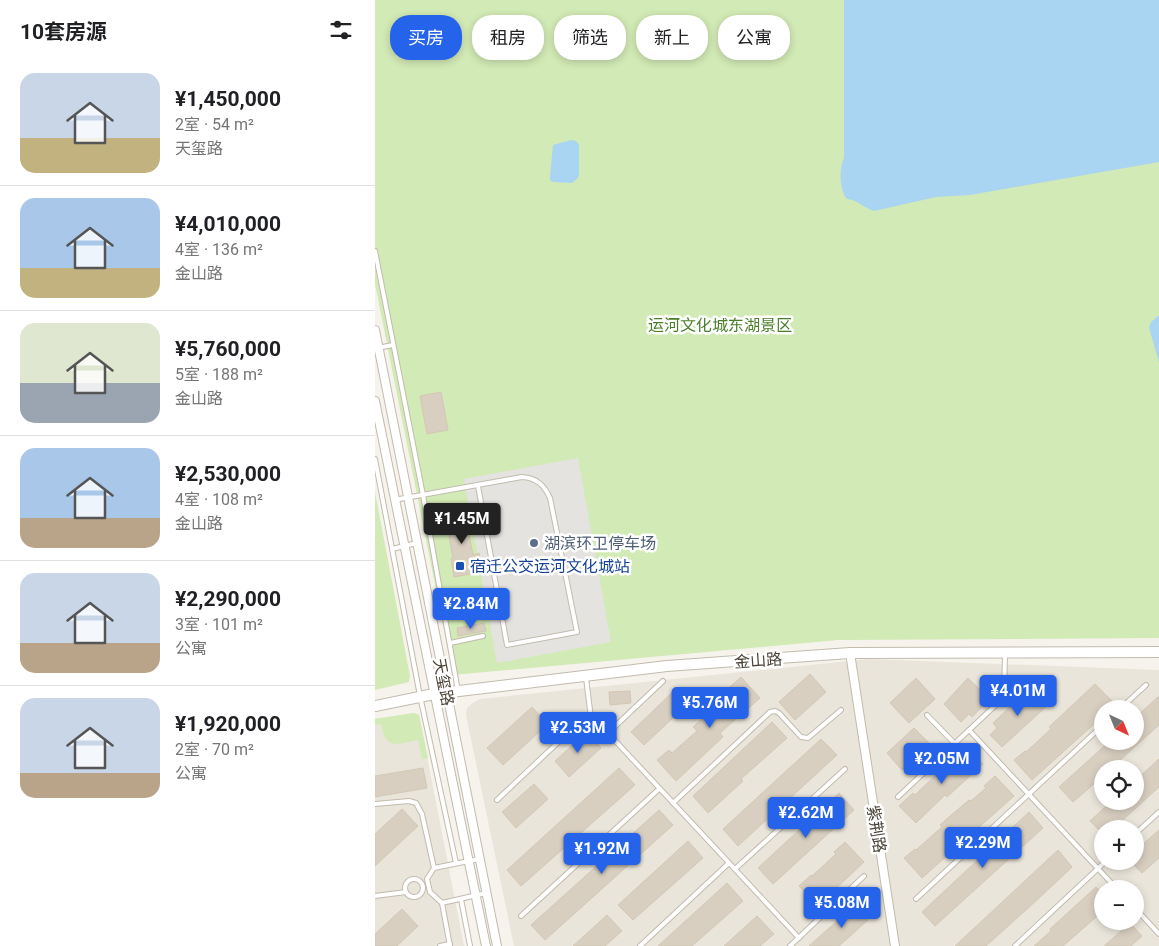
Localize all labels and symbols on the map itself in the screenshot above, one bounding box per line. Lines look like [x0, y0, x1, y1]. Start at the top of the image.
park label: 运河文化城东湖景区 [648, 316, 792, 335]
pin: ¥1.45M [421, 502, 503, 545]
place label: 湖滨环卫停车场 [544, 534, 656, 553]
marker: 湖滨环卫停车场 [528, 537, 540, 549]
place label: 宿迁公交运河文化城站 [470, 557, 630, 576]
marker: 宿迁公交运河文化城站 [454, 560, 466, 572]
pin: ¥2.84M [430, 588, 512, 630]
street label: 金山路 [733, 649, 783, 672]
street label: 天玺路 [430, 657, 457, 707]
pin: ¥4.01M [977, 674, 1059, 717]
pin: ¥5.76M [669, 686, 751, 729]
north arrow [1094, 700, 1144, 750]
pin: ¥2.53M [537, 712, 619, 754]
pin: ¥2.05M [901, 742, 983, 785]
pin: ¥2.62M [765, 796, 847, 839]
street label: 紫荆路 [863, 804, 890, 854]
pin: ¥2.29M [942, 826, 1024, 869]
pin: ¥1.92M [561, 832, 643, 875]
pin: ¥5.08M [801, 886, 883, 929]

